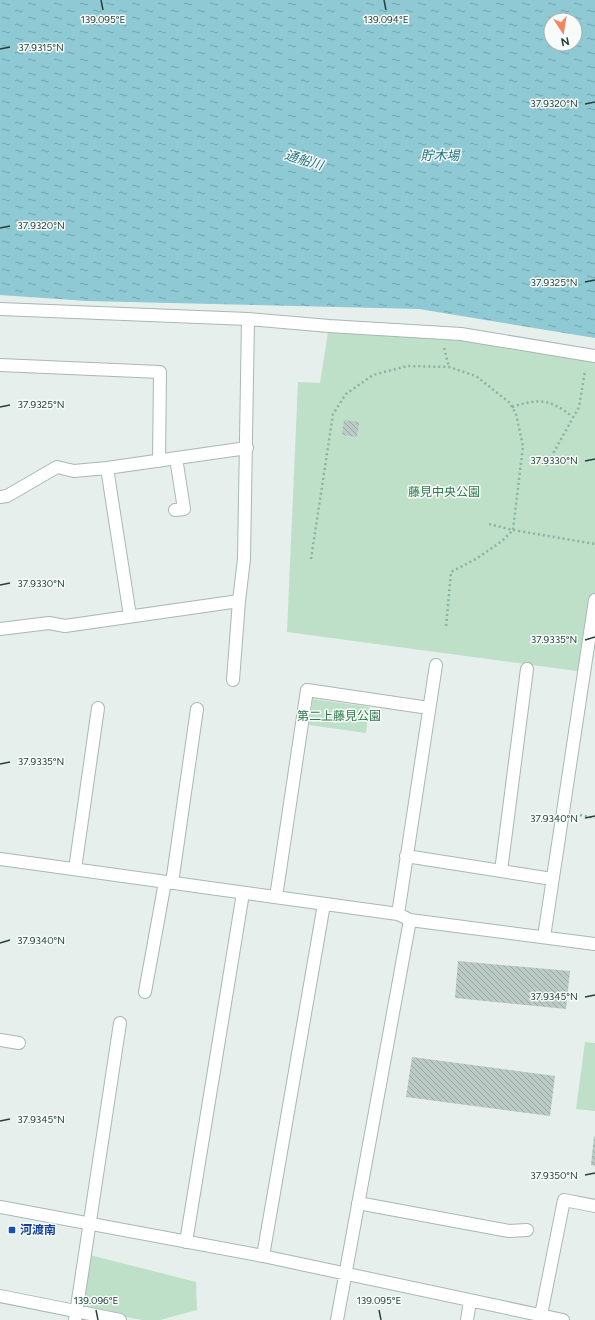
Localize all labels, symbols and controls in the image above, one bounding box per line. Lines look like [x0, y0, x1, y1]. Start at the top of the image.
north arrow [543, 12, 583, 52]
text: 139.095°E [81, 13, 125, 26]
text: 139.094°E [363, 13, 409, 26]
text: N [559, 34, 570, 49]
text: 37.9315°N [18, 41, 64, 54]
text: 37.9320°N [530, 97, 578, 110]
water label: 通船川 [283, 147, 327, 173]
water label: 貯木場 [420, 148, 461, 163]
text: 37.9320°N [17, 219, 65, 232]
text: 37.9325°N [531, 276, 577, 289]
text: 37.9325°N [18, 398, 64, 411]
text: 37.9330°N [530, 454, 578, 467]
park label: 藤見中央公園 [408, 485, 480, 499]
text: 37.9330°N [17, 577, 65, 590]
text: 37.9335°N [531, 633, 577, 646]
park label: 第二上藤見公園 [297, 709, 381, 723]
text: 37.9335°N [18, 755, 64, 768]
text: 37.9340°N [530, 812, 578, 825]
text: 37.9340°N [17, 934, 65, 947]
text: 37.9345°N [530, 990, 578, 1003]
text: 37.9345°N [17, 1113, 65, 1126]
text: 37.9350°N [530, 1169, 578, 1182]
place label: 河渡南 [20, 1223, 56, 1237]
marker: 河渡南 [7, 1225, 17, 1235]
text: 139.096°E [74, 1294, 118, 1307]
text: 139.095°E [357, 1294, 401, 1307]

